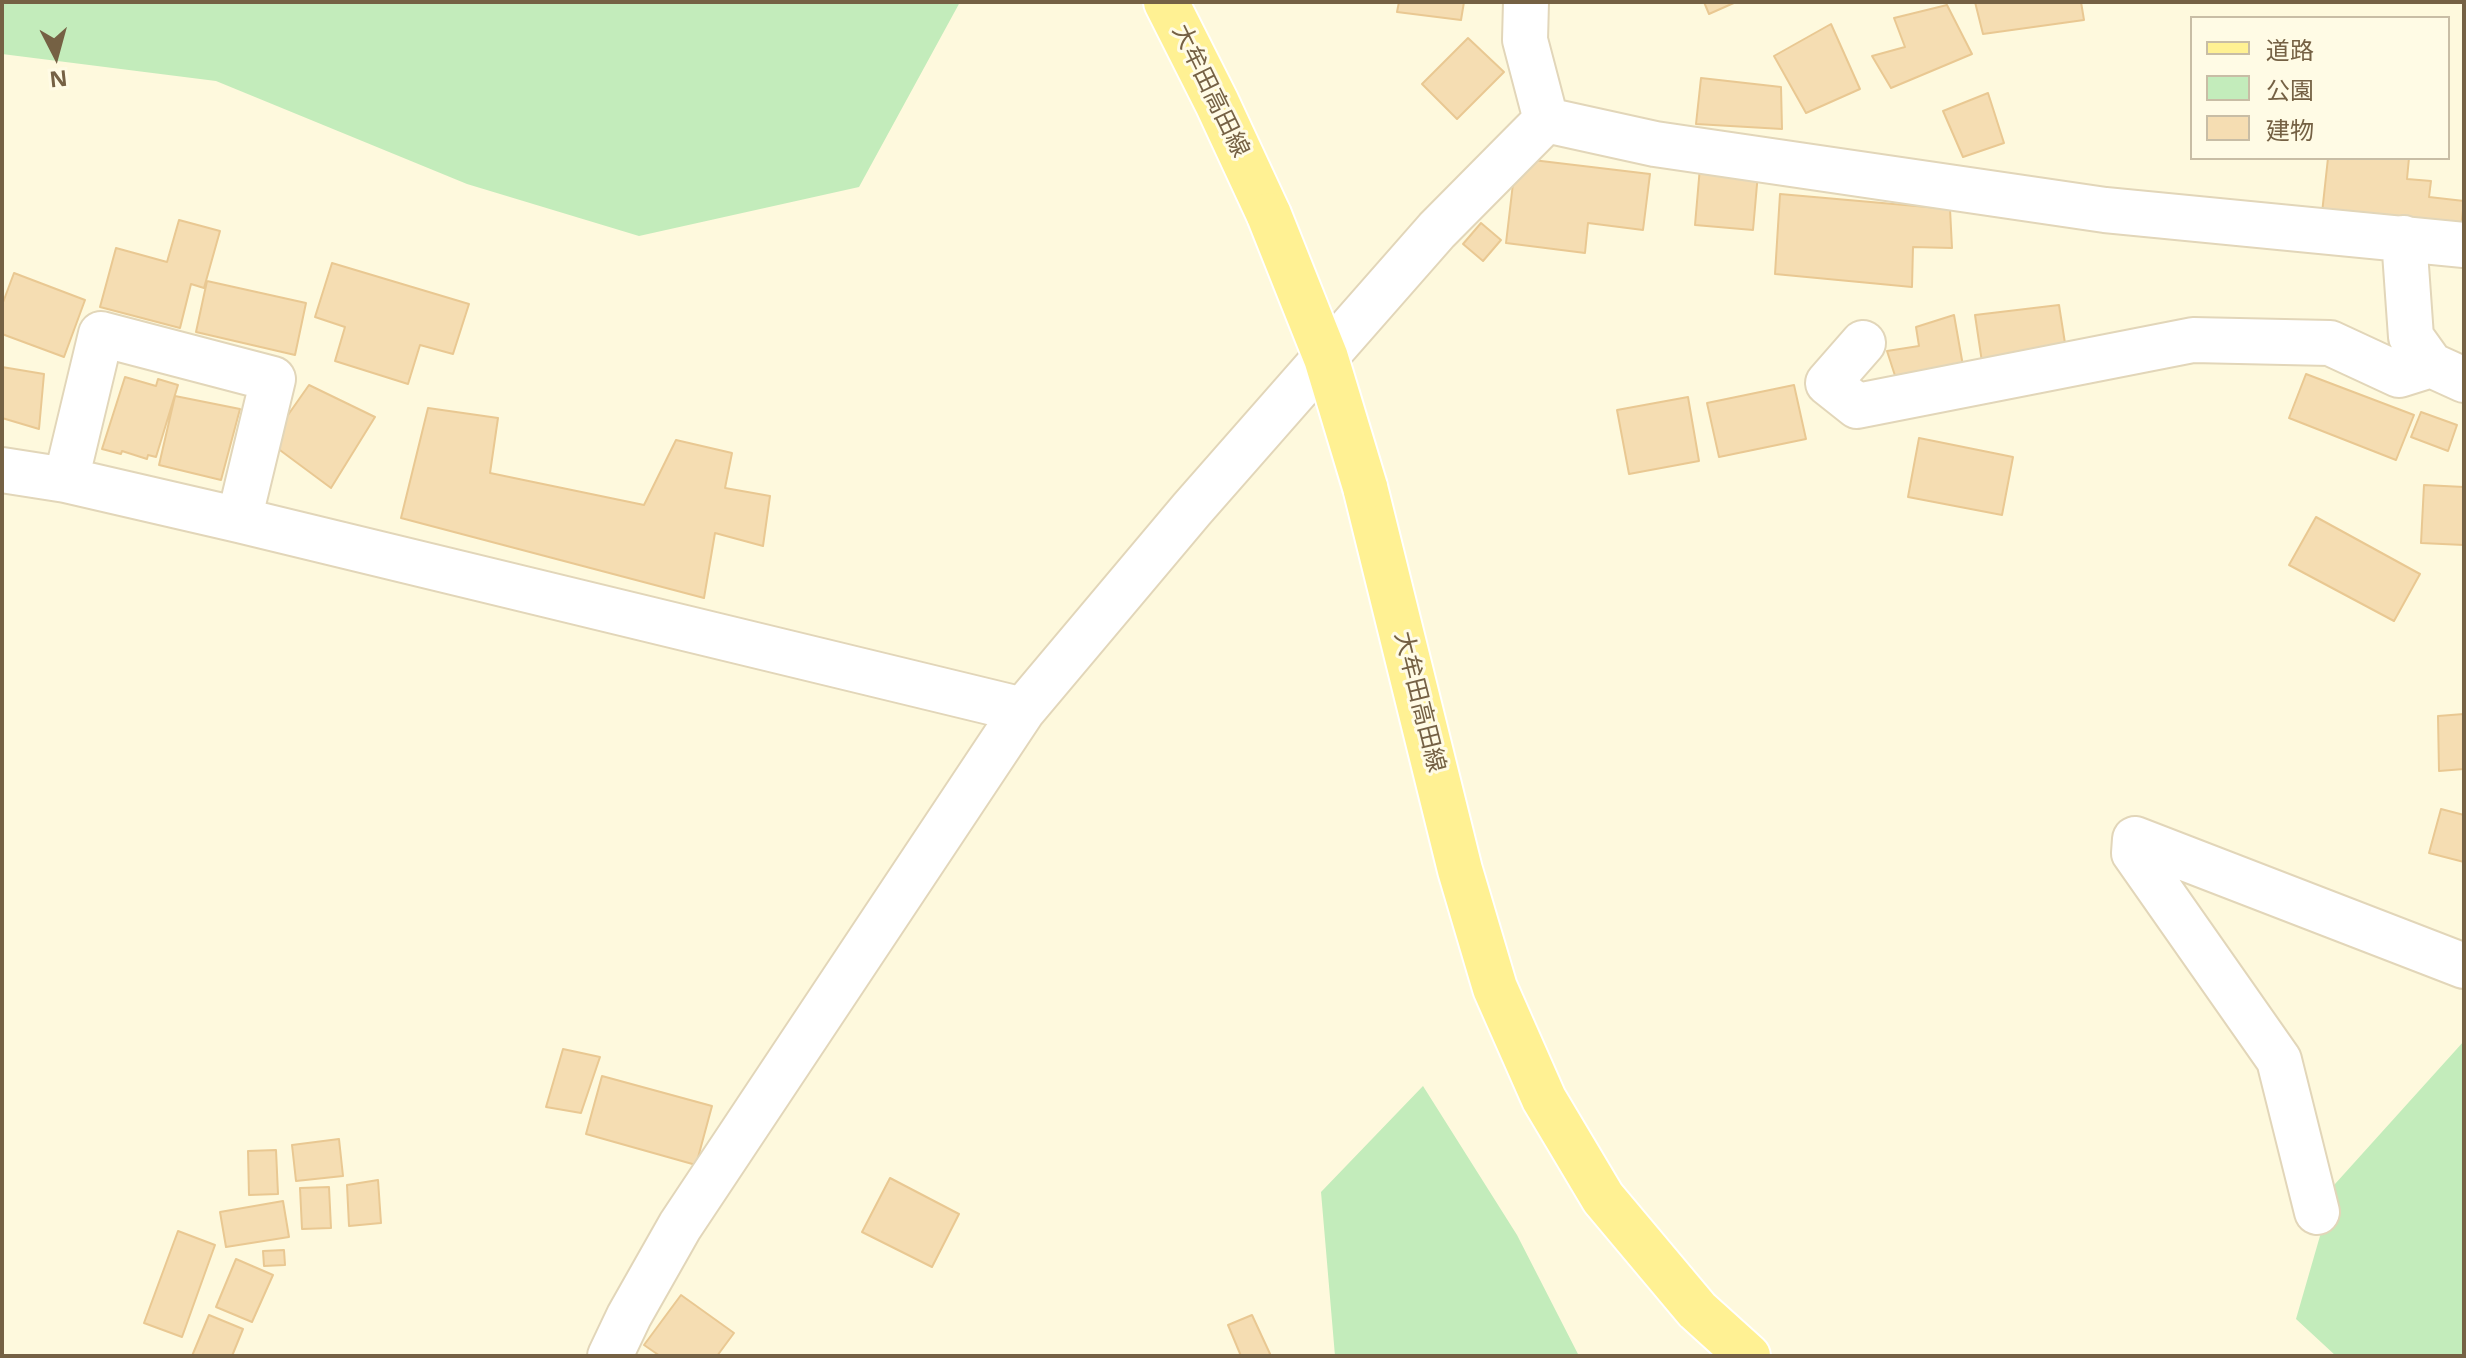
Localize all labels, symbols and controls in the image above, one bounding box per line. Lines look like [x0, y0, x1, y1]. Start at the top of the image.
north arrow [16, 16, 96, 96]
legend [2190, 16, 2450, 160]
street label: 大牟田高田線 [1165, 20, 1255, 162]
text: 道路 [2266, 33, 2314, 66]
text: N [48, 64, 69, 96]
text: 公園 [2266, 73, 2314, 106]
text: 建物 [2266, 113, 2314, 146]
street label: 大牟田高田線 [1388, 629, 1450, 775]

